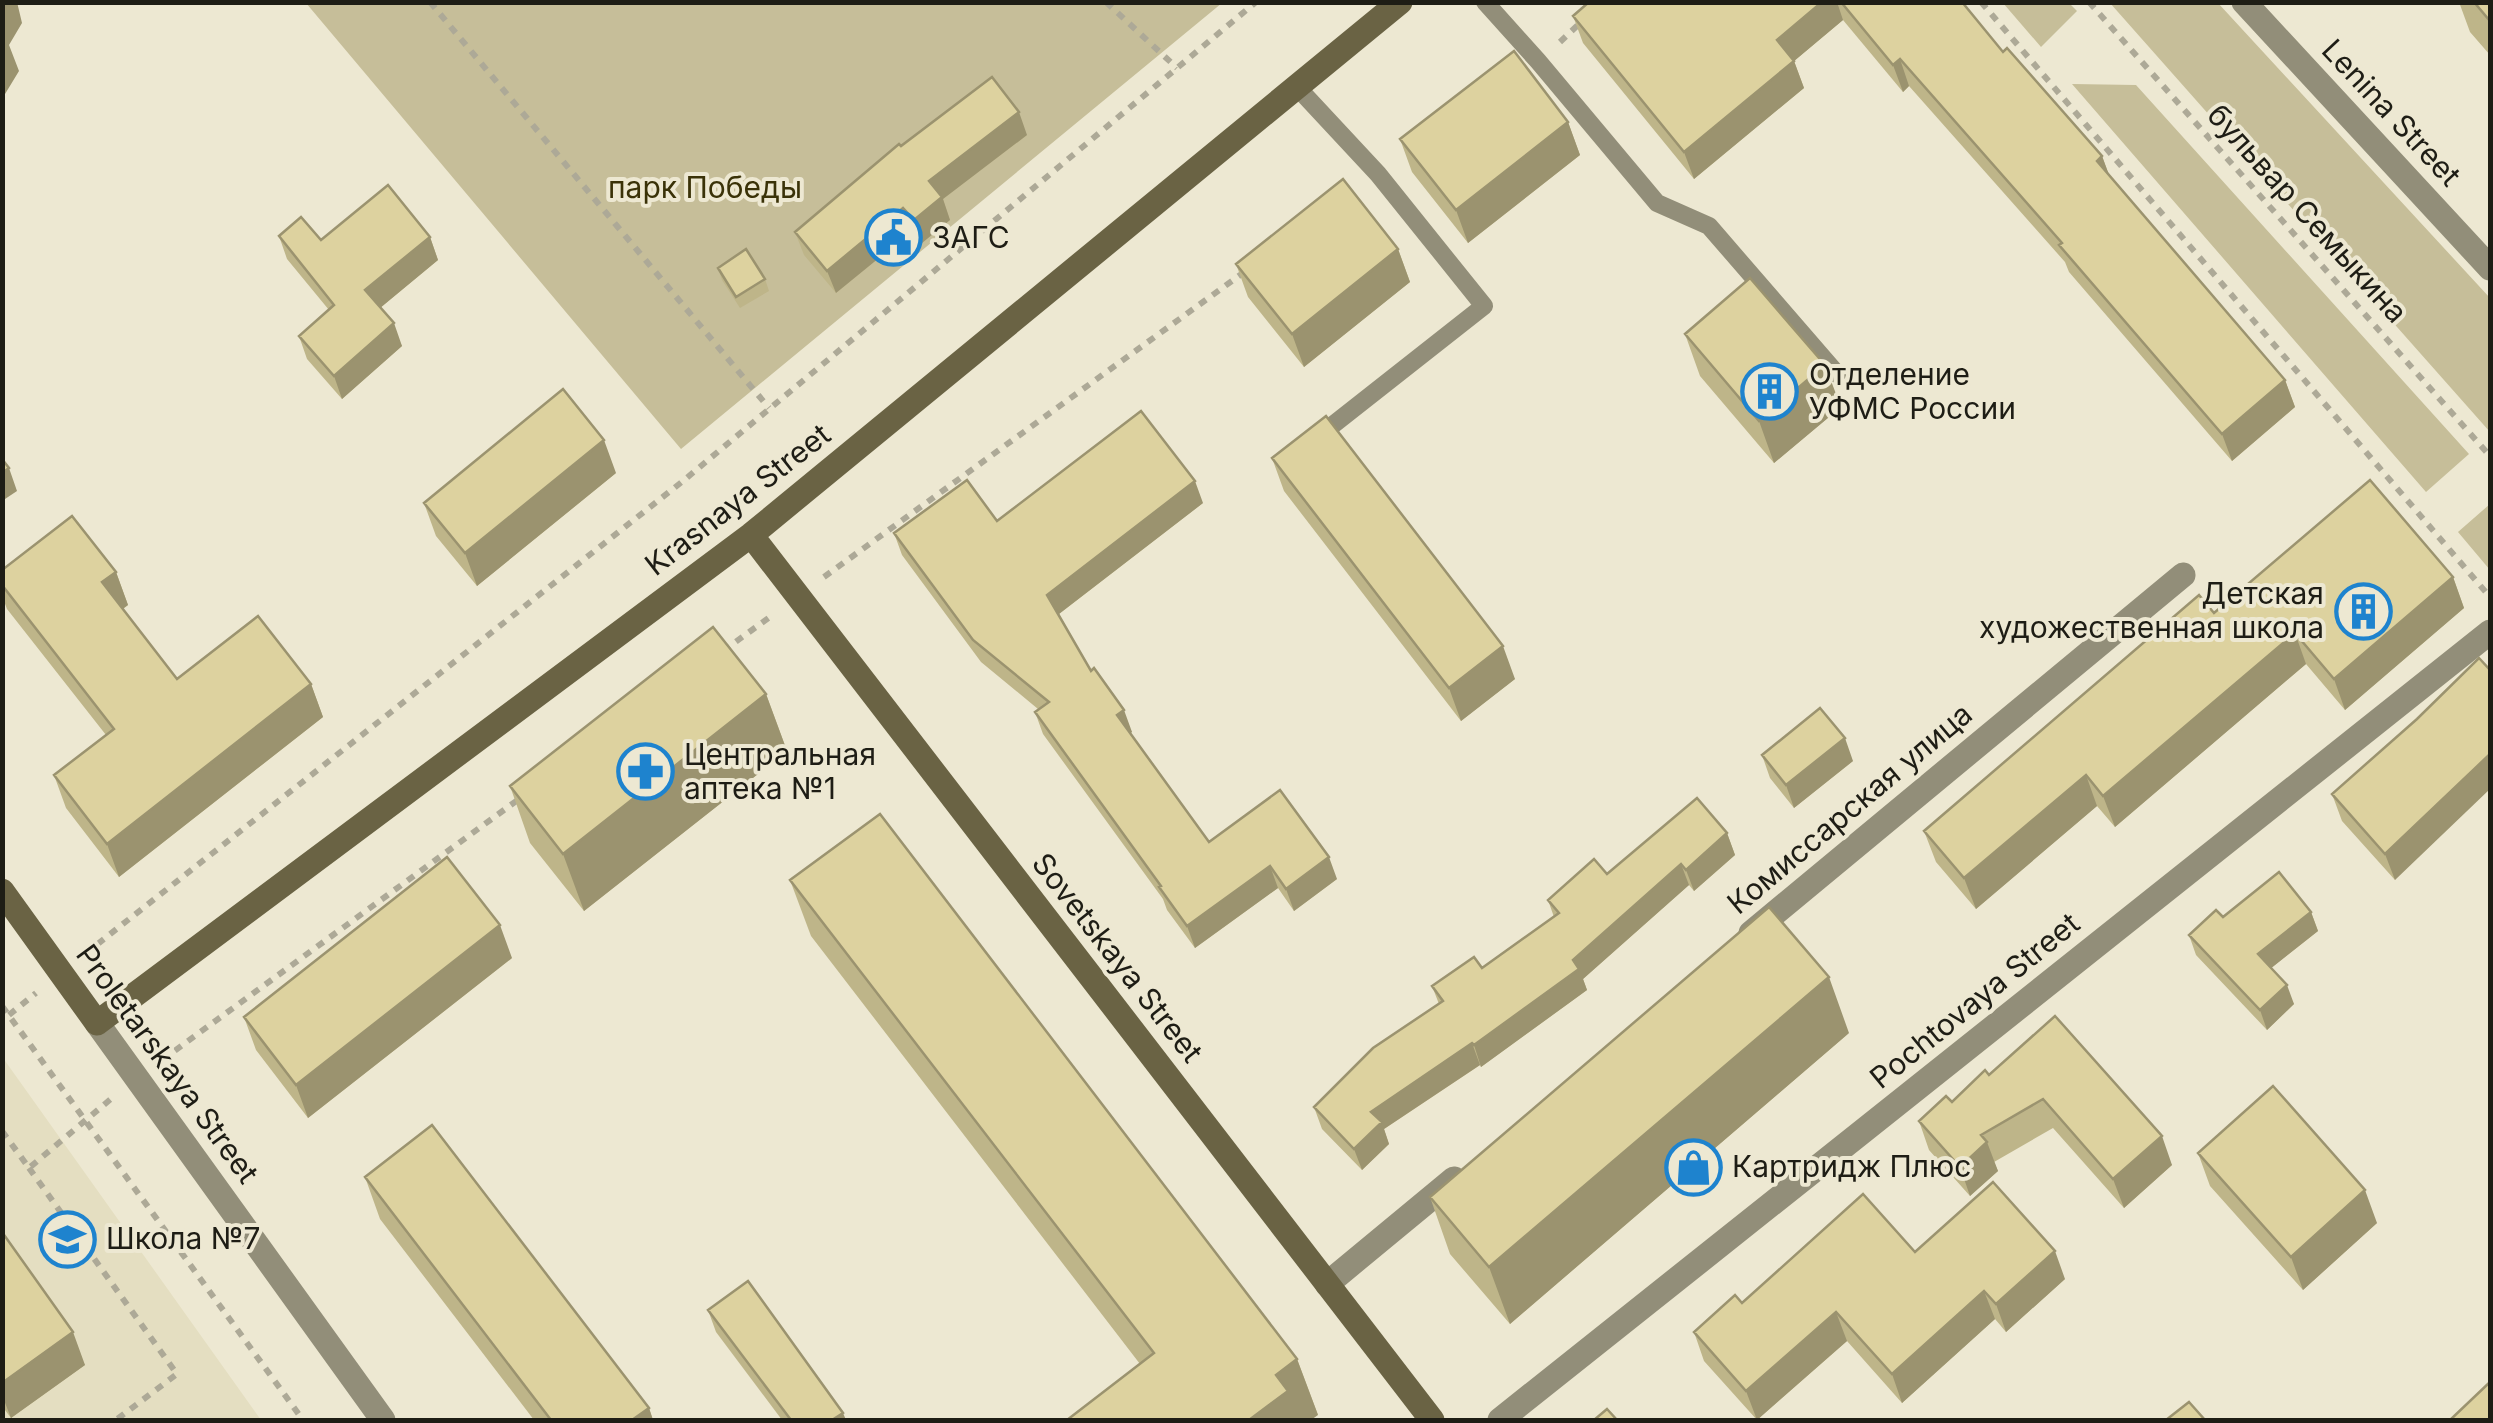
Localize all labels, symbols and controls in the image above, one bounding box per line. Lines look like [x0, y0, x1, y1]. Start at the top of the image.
street label: Lenina Street [2315, 32, 2469, 193]
street label: бульвар Семыкина [2200, 97, 2415, 330]
park label: парк Победы [608, 169, 802, 205]
public building icon: ЗАГС [863, 208, 923, 268]
place label: ЗАГС [932, 219, 1010, 255]
place label: Отделение УФМС России [1809, 356, 2016, 426]
building icon: Отделение УФМС России [1740, 362, 1800, 422]
street label: Krasnaya Street [638, 416, 837, 583]
place label: Детская художественная школа [1979, 575, 2324, 645]
building icon: Детская художественная школа [2333, 581, 2393, 641]
street label: Комиссарская улица [1720, 695, 1979, 921]
place label: Центральная аптека №1 [684, 736, 876, 806]
pharmacy icon: Центральная аптека №1 [615, 742, 675, 802]
street label: Sovetskaya Street [1025, 846, 1211, 1069]
street label: Pochtovaya Street [1863, 905, 2086, 1096]
street label: Proletarskaya Street [69, 937, 267, 1190]
shop icon: Картридж Плюс [1663, 1137, 1723, 1197]
place label: Картридж Плюс [1732, 1148, 1971, 1184]
school or university icon: Школа №7 [37, 1209, 97, 1269]
place label: Школа №7 [106, 1220, 261, 1256]

